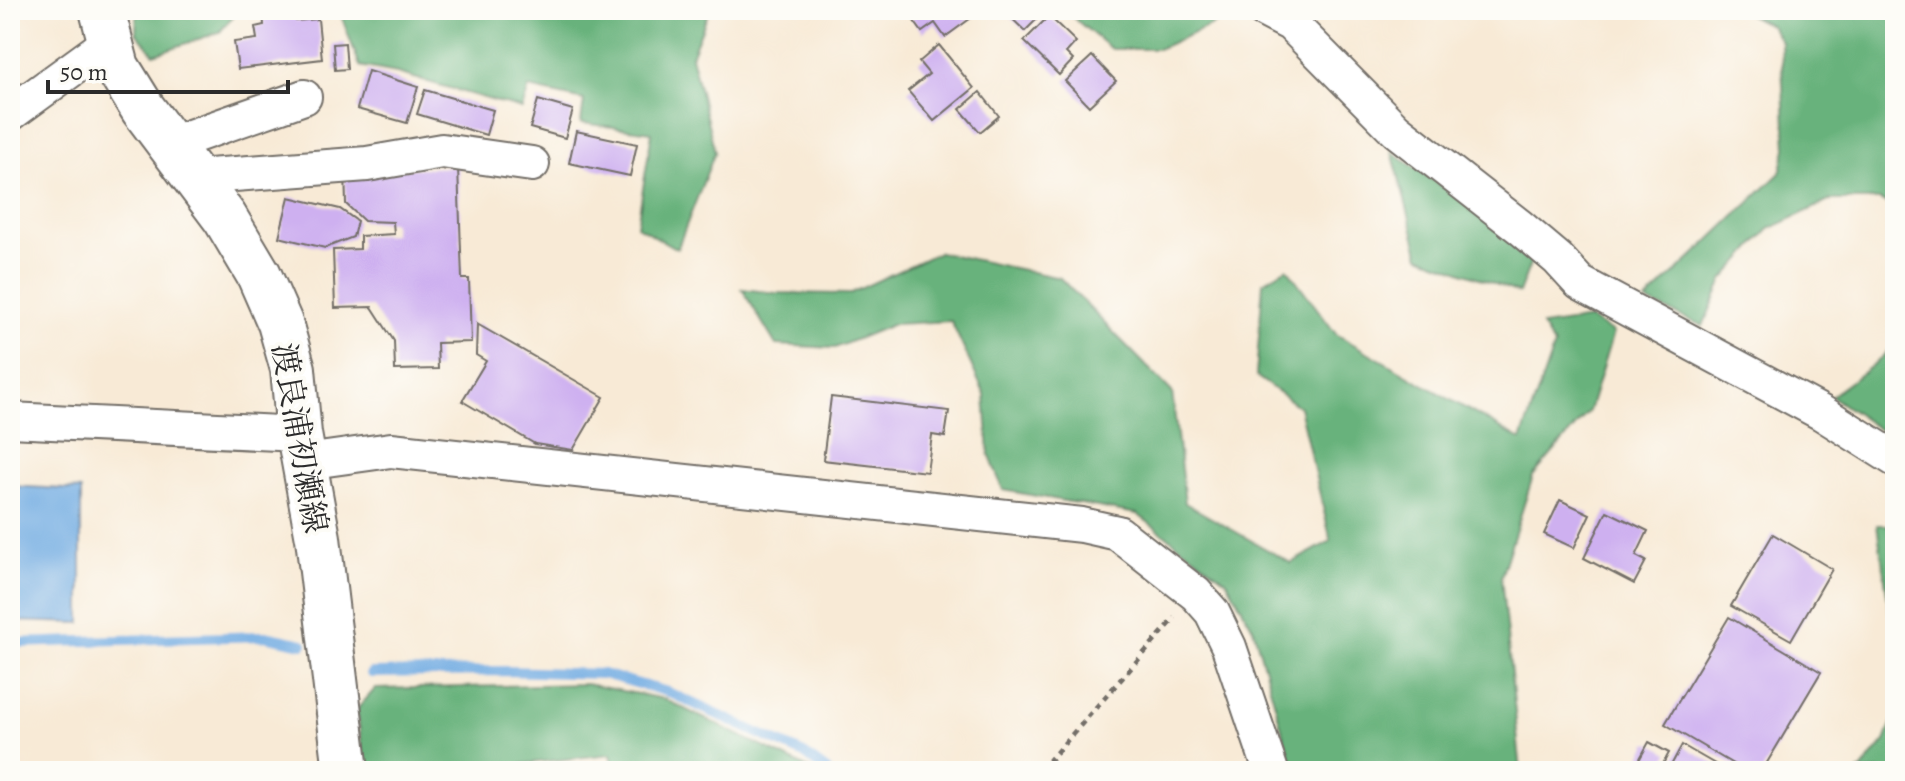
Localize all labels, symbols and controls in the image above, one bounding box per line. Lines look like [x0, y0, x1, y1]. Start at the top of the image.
scale bar [48, 44, 288, 94]
text: 50 m [60, 56, 108, 88]
street label: 渡良浦初瀬線 [262, 340, 338, 536]

